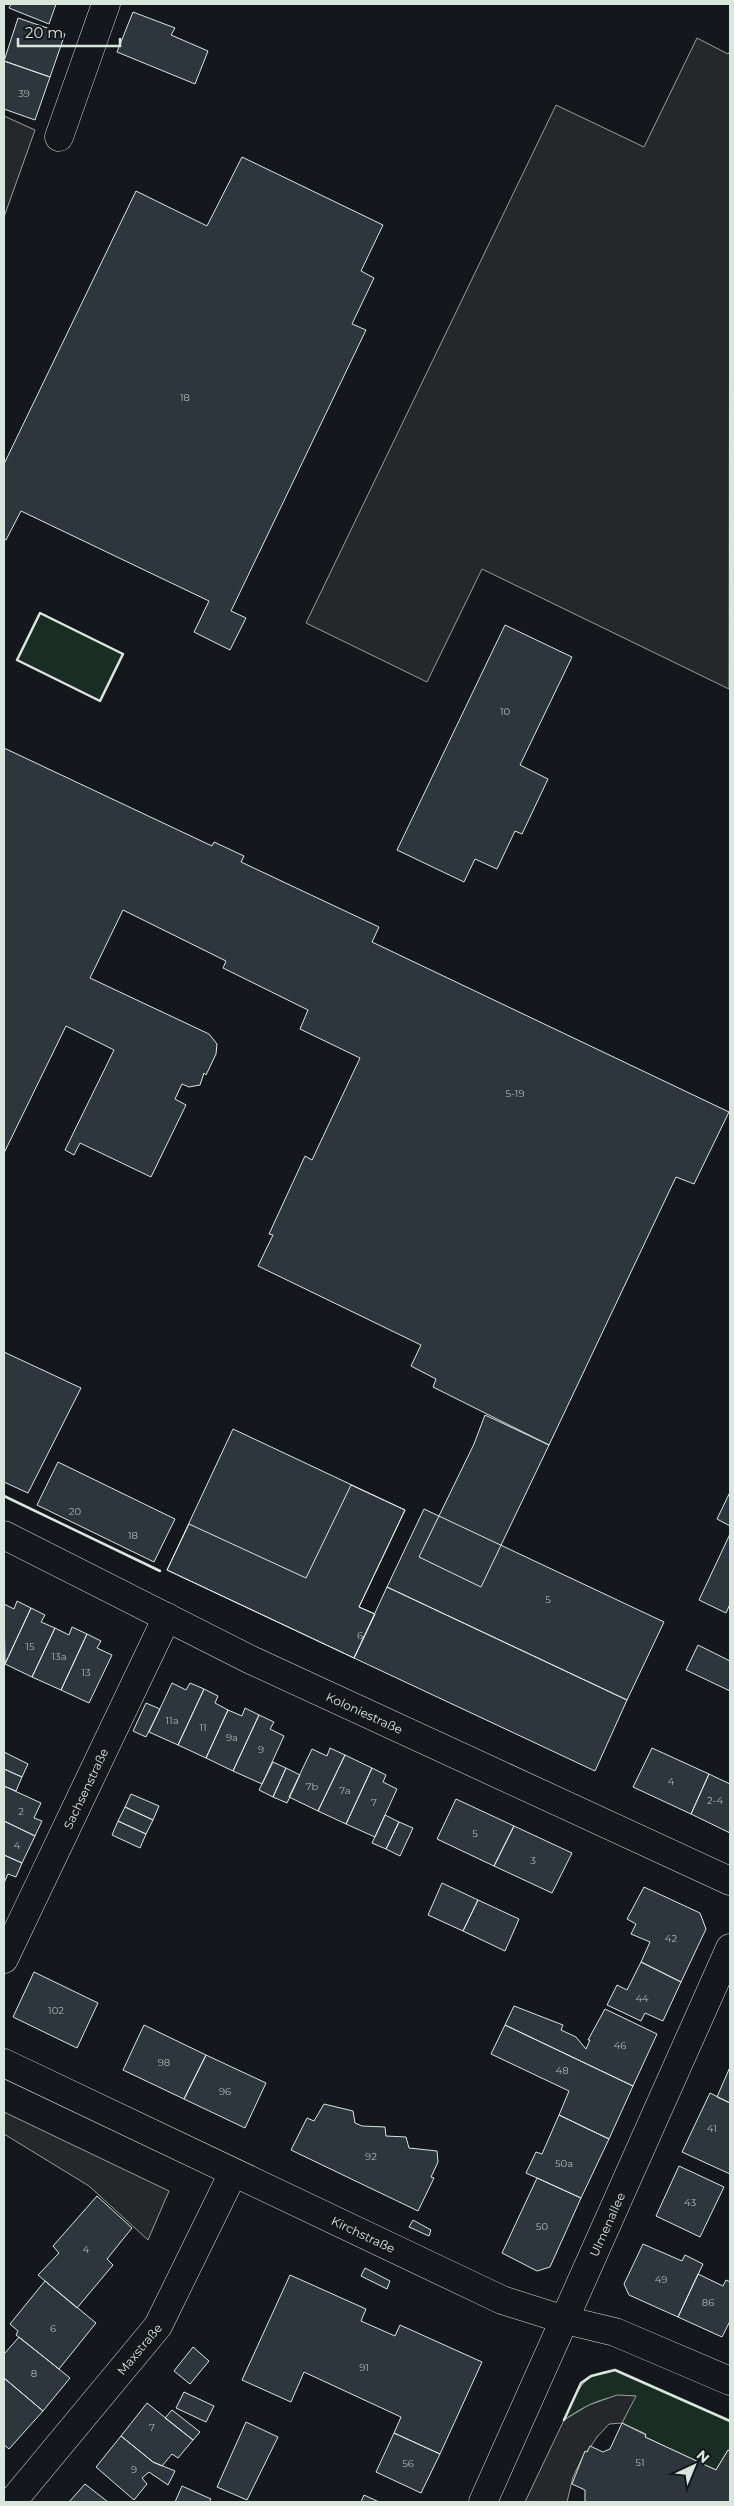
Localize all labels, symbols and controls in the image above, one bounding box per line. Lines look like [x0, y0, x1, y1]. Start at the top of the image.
scale bar [18, 15, 120, 47]
text: 20 m [25, 23, 63, 42]
house number: 39 [18, 87, 30, 100]
house number: 18 [180, 391, 190, 404]
house number: 10 [500, 705, 510, 718]
house number: 5-19 [505, 1087, 525, 1100]
house number: 20 [69, 1505, 82, 1518]
house number: 18 [128, 1529, 138, 1542]
house number: 5 [545, 1593, 551, 1606]
house number: 6 [357, 1629, 363, 1642]
house number: 15 [25, 1640, 35, 1653]
house number: 13a [51, 1650, 67, 1663]
house number: 13 [81, 1666, 91, 1679]
street label: Koloniestraße [324, 1688, 405, 1737]
house number: 11a [165, 1714, 179, 1727]
house number: 11 [199, 1721, 207, 1734]
house number: 9a [226, 1731, 238, 1744]
house number: 9 [258, 1743, 264, 1756]
street label: Sachsenstraße [60, 1745, 111, 1831]
house number: 4 [668, 1775, 675, 1788]
house number: 7b [306, 1780, 319, 1793]
house number: 7a [339, 1784, 351, 1797]
house number: 2-4 [707, 1794, 723, 1807]
house number: 7 [371, 1796, 377, 1809]
house number: 2 [18, 1805, 24, 1818]
house number: 5 [472, 1827, 478, 1840]
house number: 4 [14, 1839, 21, 1852]
house number: 3 [530, 1854, 536, 1867]
house number: 42 [665, 1932, 677, 1945]
house number: 44 [635, 1992, 649, 2005]
house number: 102 [48, 2004, 64, 2017]
house number: 46 [614, 2039, 626, 2052]
house number: 98 [158, 2056, 170, 2069]
house number: 48 [555, 2064, 569, 2077]
house number: 96 [219, 2085, 231, 2098]
house number: 41 [707, 2122, 717, 2135]
house number: 92 [365, 2150, 377, 2163]
house number: 50a [555, 2157, 573, 2170]
street label: Ulmenallee [586, 2190, 628, 2259]
house number: 43 [684, 2196, 696, 2209]
street label: Kirchstraße [329, 2212, 398, 2256]
house number: 50 [536, 2220, 549, 2233]
house number: 4 [83, 2243, 90, 2256]
house number: 49 [655, 2273, 667, 2286]
house number: 86 [702, 2296, 714, 2309]
street label: Maxstraße [113, 2320, 165, 2378]
house number: 6 [50, 2322, 56, 2335]
house number: 91 [359, 2361, 369, 2374]
house number: 8 [31, 2367, 37, 2380]
house number: 7 [149, 2421, 155, 2434]
north arrow [669, 2441, 719, 2491]
text: N [693, 2446, 713, 2467]
house number: 51 [635, 2456, 645, 2469]
house number: 56 [402, 2457, 414, 2470]
house number: 9 [131, 2463, 137, 2476]

